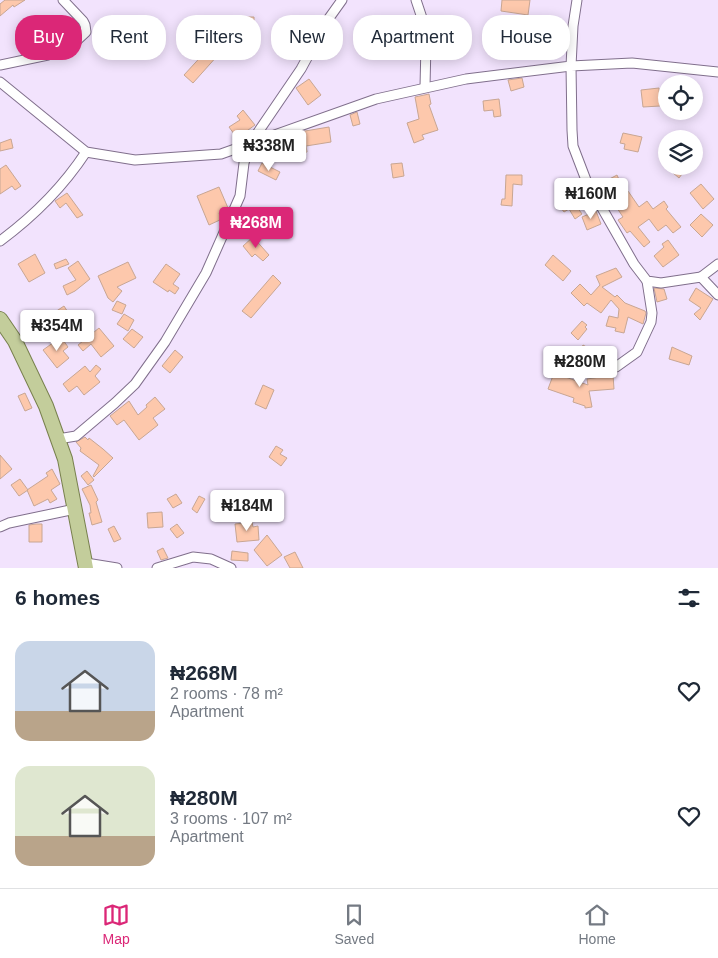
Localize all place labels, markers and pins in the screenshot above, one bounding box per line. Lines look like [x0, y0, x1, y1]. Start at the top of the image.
pin: ₦338M [234, 130, 304, 172]
pin: ₦160M [556, 178, 626, 220]
pin: ₦268M [221, 206, 291, 249]
pin: ₦354M [22, 310, 92, 352]
pin: ₦280M [545, 346, 615, 388]
pin: ₦184M [212, 490, 282, 532]

